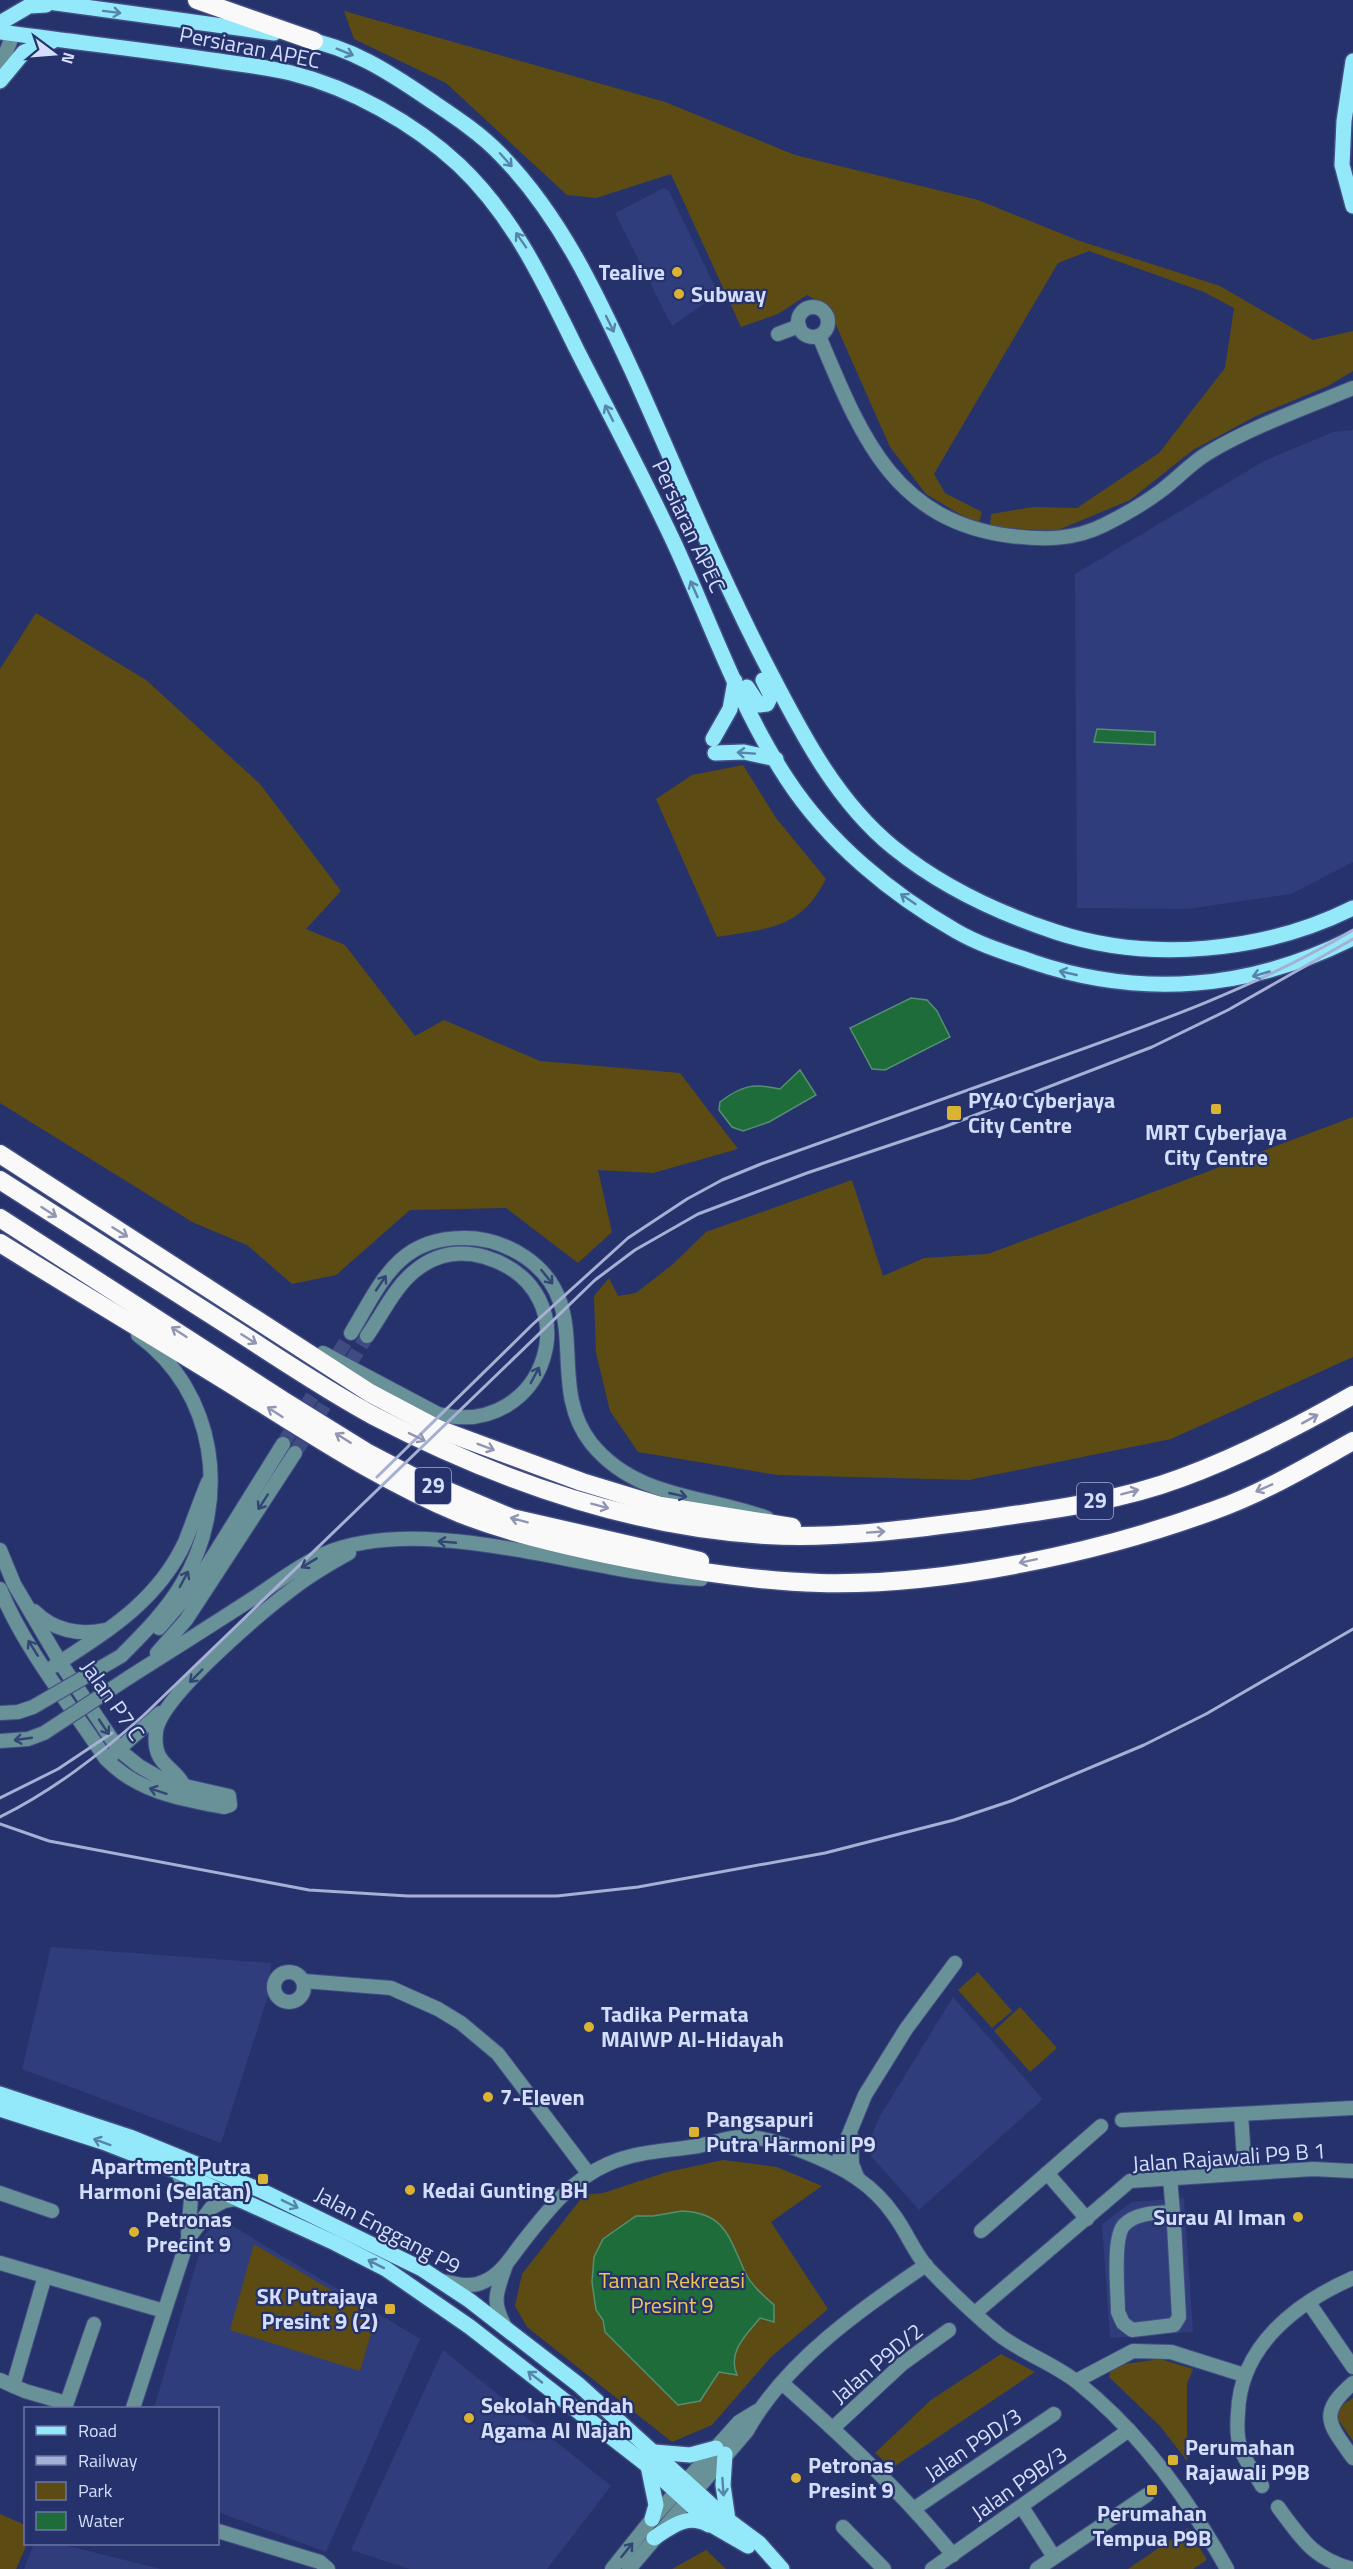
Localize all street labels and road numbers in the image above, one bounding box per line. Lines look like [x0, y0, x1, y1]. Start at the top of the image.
street label: Persiaran APEC [176, 17, 324, 77]
street label: Persiaran APEC [643, 454, 735, 598]
road number: 29 [415, 1468, 451, 1504]
road number: 29 [1077, 1483, 1113, 1519]
street label: Jalan P7 C [73, 1652, 153, 1748]
street label: Jalan Rajawali P9 B 1 [1131, 2133, 1327, 2181]
street label: Jalan Enggang P9 [309, 2177, 467, 2283]
street label: Jalan P9D/2 [824, 2314, 930, 2412]
street label: Jalan P9D/3 [918, 2399, 1028, 2489]
street label: Jalan P9B/3 [964, 2437, 1074, 2529]

